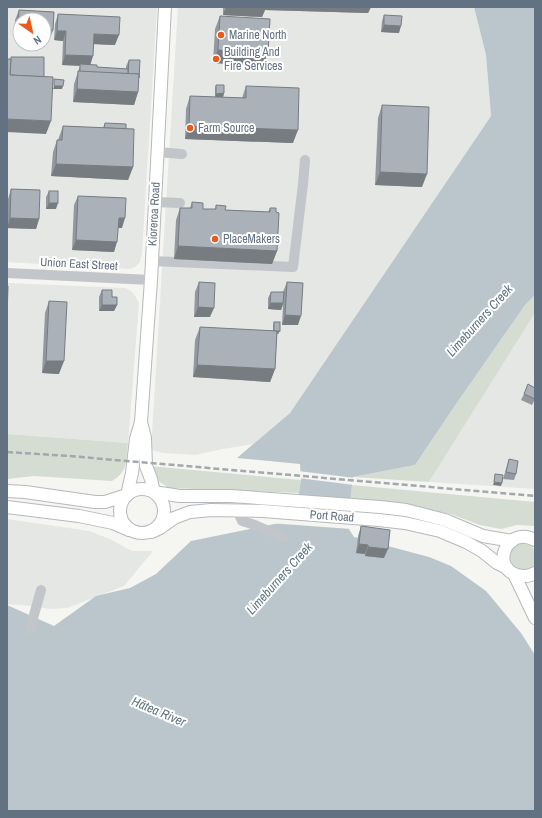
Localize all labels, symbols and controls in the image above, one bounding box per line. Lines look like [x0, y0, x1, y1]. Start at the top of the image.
north arrow [12, 12, 52, 52]
place label: Marine North [229, 27, 286, 43]
marker: Marine North [216, 30, 226, 40]
text: N [31, 33, 44, 48]
place label: Building And Fire Services [224, 44, 283, 74]
marker: Building And Fire Services [211, 54, 221, 64]
place label: Farm Source [198, 120, 254, 136]
marker: Farm Source [185, 123, 195, 133]
street label: Kioreroa Road [144, 182, 164, 246]
place label: PlaceMakers [223, 231, 280, 247]
marker: PlaceMakers [210, 234, 220, 244]
street label: Union East Street [40, 254, 118, 274]
water label: Limeburners Creek [443, 280, 517, 360]
street label: Port Road [309, 506, 355, 526]
water label: Limeburners Creek [243, 538, 317, 618]
water label: Hātea River [129, 693, 189, 731]

